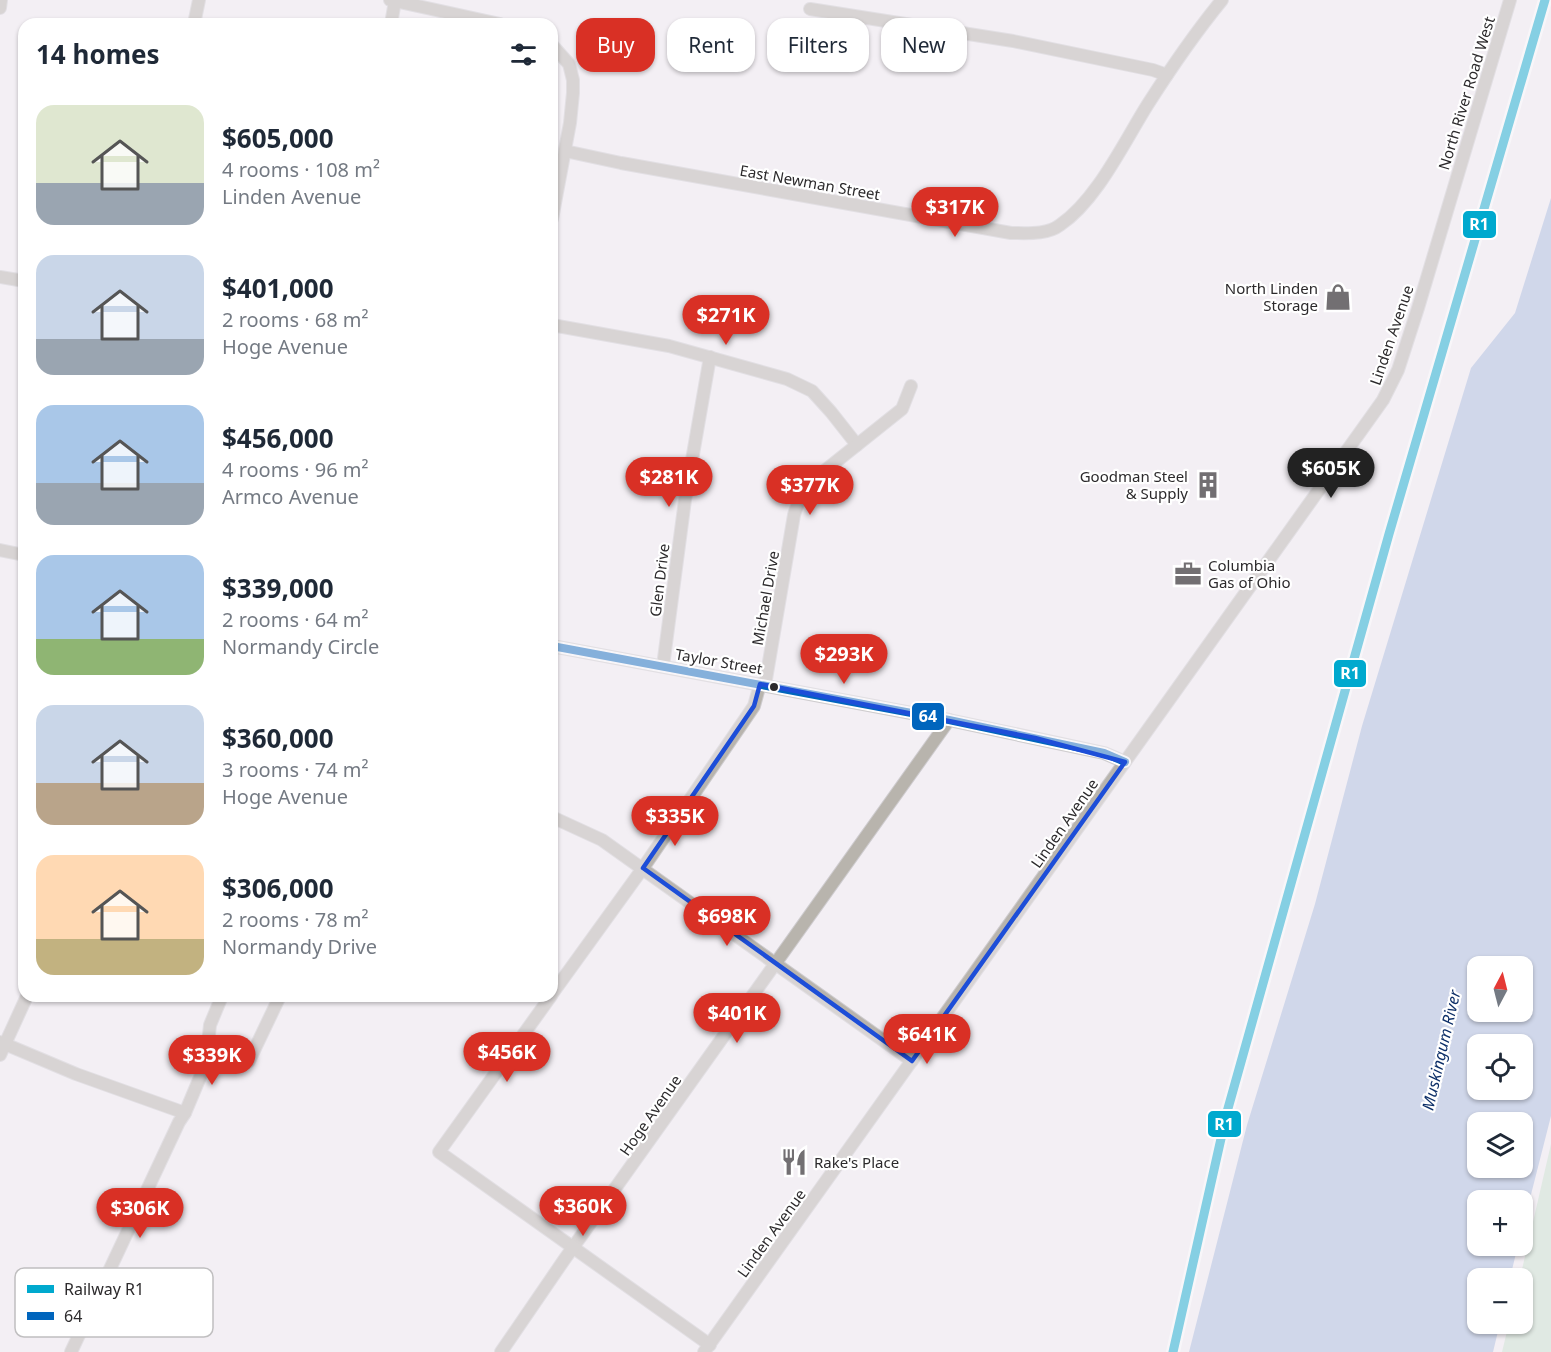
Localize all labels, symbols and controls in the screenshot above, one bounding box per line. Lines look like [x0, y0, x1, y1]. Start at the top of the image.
street label: North River Road West [1433, 13, 1499, 172]
chip: Buy [576, 18, 655, 72]
chip: Rent [667, 18, 755, 72]
chip: Filters [767, 18, 869, 72]
chip: New [881, 18, 967, 72]
text: 14 homes [36, 36, 160, 72]
icon: filters [507, 38, 540, 71]
text: $605,000 [222, 120, 334, 156]
icon: home [84, 129, 156, 201]
text: 4 rooms · 108 m² [222, 156, 380, 183]
street label: East Newman Street [738, 160, 882, 204]
text: Linden Avenue [222, 183, 361, 210]
pin: $317K [913, 187, 997, 238]
text: $317K [925, 193, 985, 220]
line badge: R1 [1462, 210, 1497, 239]
text: R1 [1469, 213, 1489, 235]
text: $401,000 [222, 270, 334, 306]
place label: North Linden Storage [1225, 278, 1318, 315]
icon: home [84, 279, 156, 351]
shop icon: North Linden Storage [1323, 282, 1353, 312]
street label: Linden Avenue [1365, 282, 1417, 388]
pin: $271K [684, 295, 768, 346]
text: $271K [696, 301, 756, 328]
text: 2 rooms · 68 m² [222, 306, 369, 333]
text: Hoge Avenue [222, 333, 348, 360]
text: $456,000 [222, 420, 334, 456]
icon: home [84, 429, 156, 501]
pin: $605K [1289, 448, 1373, 499]
text: $605K [1301, 454, 1361, 481]
text: 4 rooms · 96 m² [222, 456, 369, 483]
pin: $281K [627, 457, 711, 508]
text: $281K [639, 463, 699, 490]
pin: $377K [768, 465, 852, 516]
place label: Goodman Steel & Supply [1080, 466, 1188, 503]
building icon: Goodman Steel & Supply [1193, 470, 1223, 500]
text: $377K [780, 471, 840, 498]
text: Armco Avenue [222, 483, 359, 510]
street label: Glen Drive [645, 542, 673, 618]
street label: Michael Drive [747, 549, 783, 647]
place label: Columbia Gas of Ohio [1208, 555, 1291, 592]
office icon: Columbia Gas of Ohio [1173, 559, 1203, 589]
text: $339,000 [222, 570, 334, 606]
icon: home [84, 579, 156, 651]
text: 2 rooms · 64 m² [222, 606, 369, 633]
text: Normandy Circle [222, 633, 379, 660]
pin: $293K [802, 634, 886, 685]
text: $293K [814, 640, 874, 667]
street label: Taylor Street [674, 643, 765, 679]
line badge: R1 [1333, 659, 1367, 688]
text: R1 [1340, 662, 1360, 684]
unlabelled marker [768, 681, 780, 693]
line badge: 64 [911, 702, 945, 731]
text: 64 [919, 705, 937, 727]
text: $360,000 [222, 720, 334, 756]
icon: home [84, 729, 156, 801]
text: 3 rooms · 74 m² [222, 756, 369, 783]
street label: Linden Avenue [1026, 774, 1102, 872]
text: Hoge Avenue [222, 783, 348, 810]
pin: $335K [633, 796, 717, 847]
text: $335K [645, 802, 705, 829]
text: $306,000 [222, 870, 334, 906]
icon: home [84, 879, 156, 951]
pin: $698K [685, 896, 769, 947]
text: $698K [697, 902, 757, 929]
text: 2 rooms · 78 m² [222, 906, 369, 933]
text: Normandy Drive [222, 933, 377, 960]
north arrow [1467, 956, 1533, 1022]
map controls [1467, 956, 1533, 1334]
water label: Muskingum River [1416, 987, 1466, 1112]
pin: $401K [695, 993, 779, 1044]
text: $401K [707, 999, 767, 1026]
pin: $641K [885, 1014, 969, 1065]
text: $641K [897, 1020, 957, 1047]
pin: $456K [465, 1032, 549, 1083]
button: locate [1467, 1034, 1533, 1100]
pin: $339K [170, 1035, 254, 1086]
text: $456K [477, 1038, 537, 1065]
text: $339K [182, 1041, 242, 1068]
street label: Hoge Avenue [615, 1071, 685, 1159]
line badge: R1 [1207, 1110, 1242, 1138]
button: layers [1467, 1112, 1533, 1178]
text: R1 [1214, 1113, 1234, 1135]
restaurant icon: Rake's Place [779, 1147, 809, 1177]
place label: Rake's Place [814, 1152, 899, 1172]
street label: Linden Avenue [732, 1185, 810, 1281]
pin: $360K [541, 1186, 625, 1237]
pin: $306K [98, 1188, 182, 1239]
button: + [1467, 1190, 1533, 1256]
text: $360K [553, 1192, 613, 1219]
text: $306K [110, 1194, 170, 1221]
legend [15, 1268, 213, 1337]
button: − [1467, 1268, 1533, 1334]
text: Railway R1 [64, 1278, 144, 1300]
text: 64 [64, 1305, 82, 1327]

